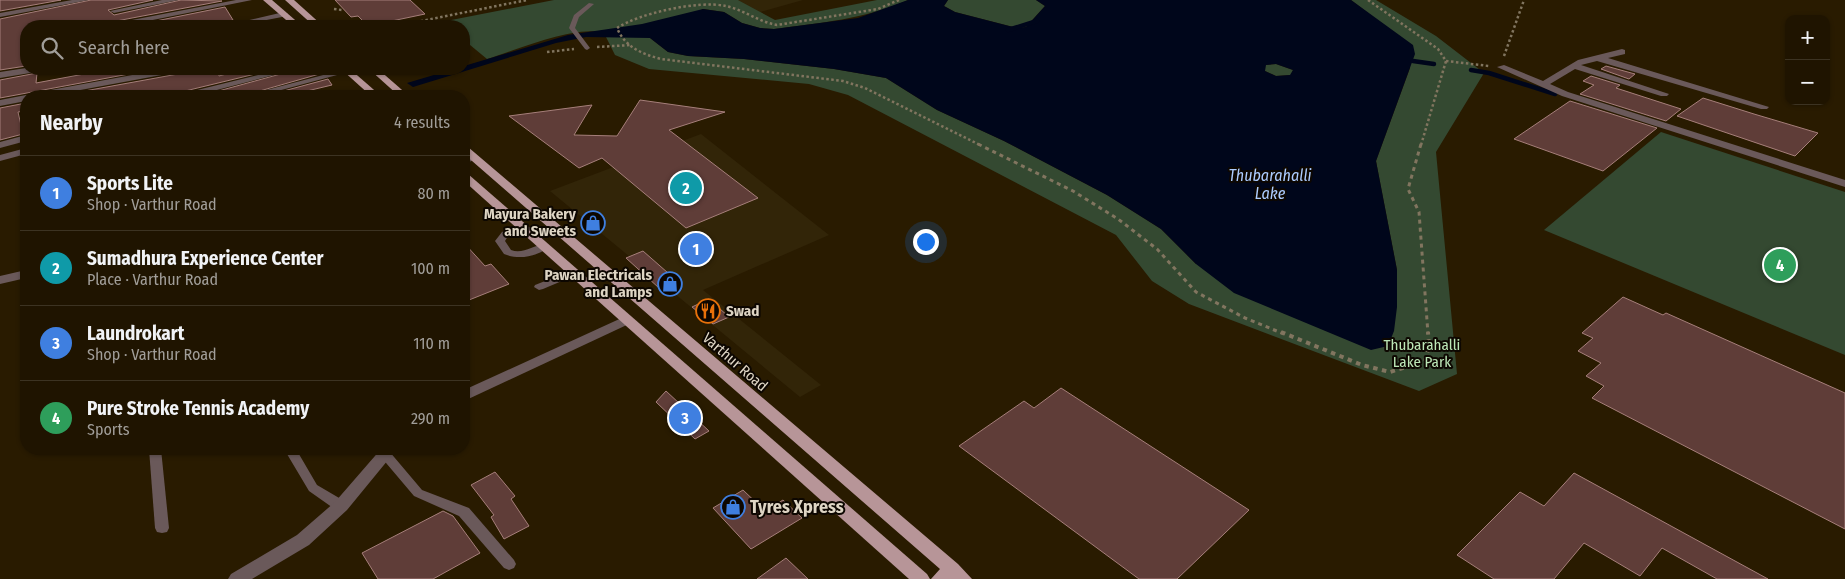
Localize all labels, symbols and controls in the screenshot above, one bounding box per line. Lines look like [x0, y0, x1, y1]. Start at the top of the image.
map controls [1785, 15, 1830, 105]
button: + [1785, 15, 1830, 60]
search box [20, 20, 470, 75]
icon: search [38, 34, 66, 62]
text: Search here [78, 36, 170, 59]
button: − [1785, 60, 1830, 105]
text: Nearby [40, 110, 102, 136]
text: 4 results [394, 113, 450, 132]
water label: Thubarahalli Lake [1228, 166, 1312, 203]
pin: 2 [670, 169, 702, 207]
text: Sports Lite [87, 172, 173, 195]
text: 1 [53, 184, 59, 203]
text: 80 m [418, 184, 450, 203]
text: Shop · Varthur Road [87, 195, 217, 214]
place label: Mayura Bakery and Sweets [484, 205, 577, 240]
shop icon: Mayura Bakery and Sweets [580, 210, 606, 236]
your location [913, 229, 939, 255]
pin: 1 [680, 230, 712, 268]
pin: 4 [1764, 246, 1796, 284]
text: Sumadhura Experience Center [87, 247, 324, 270]
text: 2 [52, 259, 60, 278]
text: 100 m [411, 259, 450, 278]
place label: Pawan Electricals and Lamps [545, 266, 652, 301]
text: Place · Varthur Road [87, 270, 218, 289]
shop icon: Pawan Electricals and Lamps [657, 271, 683, 297]
restaurant icon: Swad [695, 298, 721, 324]
place label: Swad [726, 302, 759, 320]
text: Laundrokart [87, 322, 184, 345]
street label: Varthur Road [699, 329, 771, 395]
text: 3 [52, 334, 60, 353]
text: 110 m [413, 334, 450, 353]
park label: Thubarahalli Lake Park [1384, 336, 1460, 371]
text: Shop · Varthur Road [87, 345, 217, 364]
text: Pure Stroke Tennis Academy [87, 397, 309, 420]
pin: 3 [669, 399, 701, 437]
text: 4 [52, 409, 60, 428]
text: 290 m [411, 409, 450, 428]
text: Sports [87, 420, 130, 439]
shop icon: Tyres Xpress [720, 494, 746, 520]
place label: Tyres Xpress [750, 496, 844, 518]

